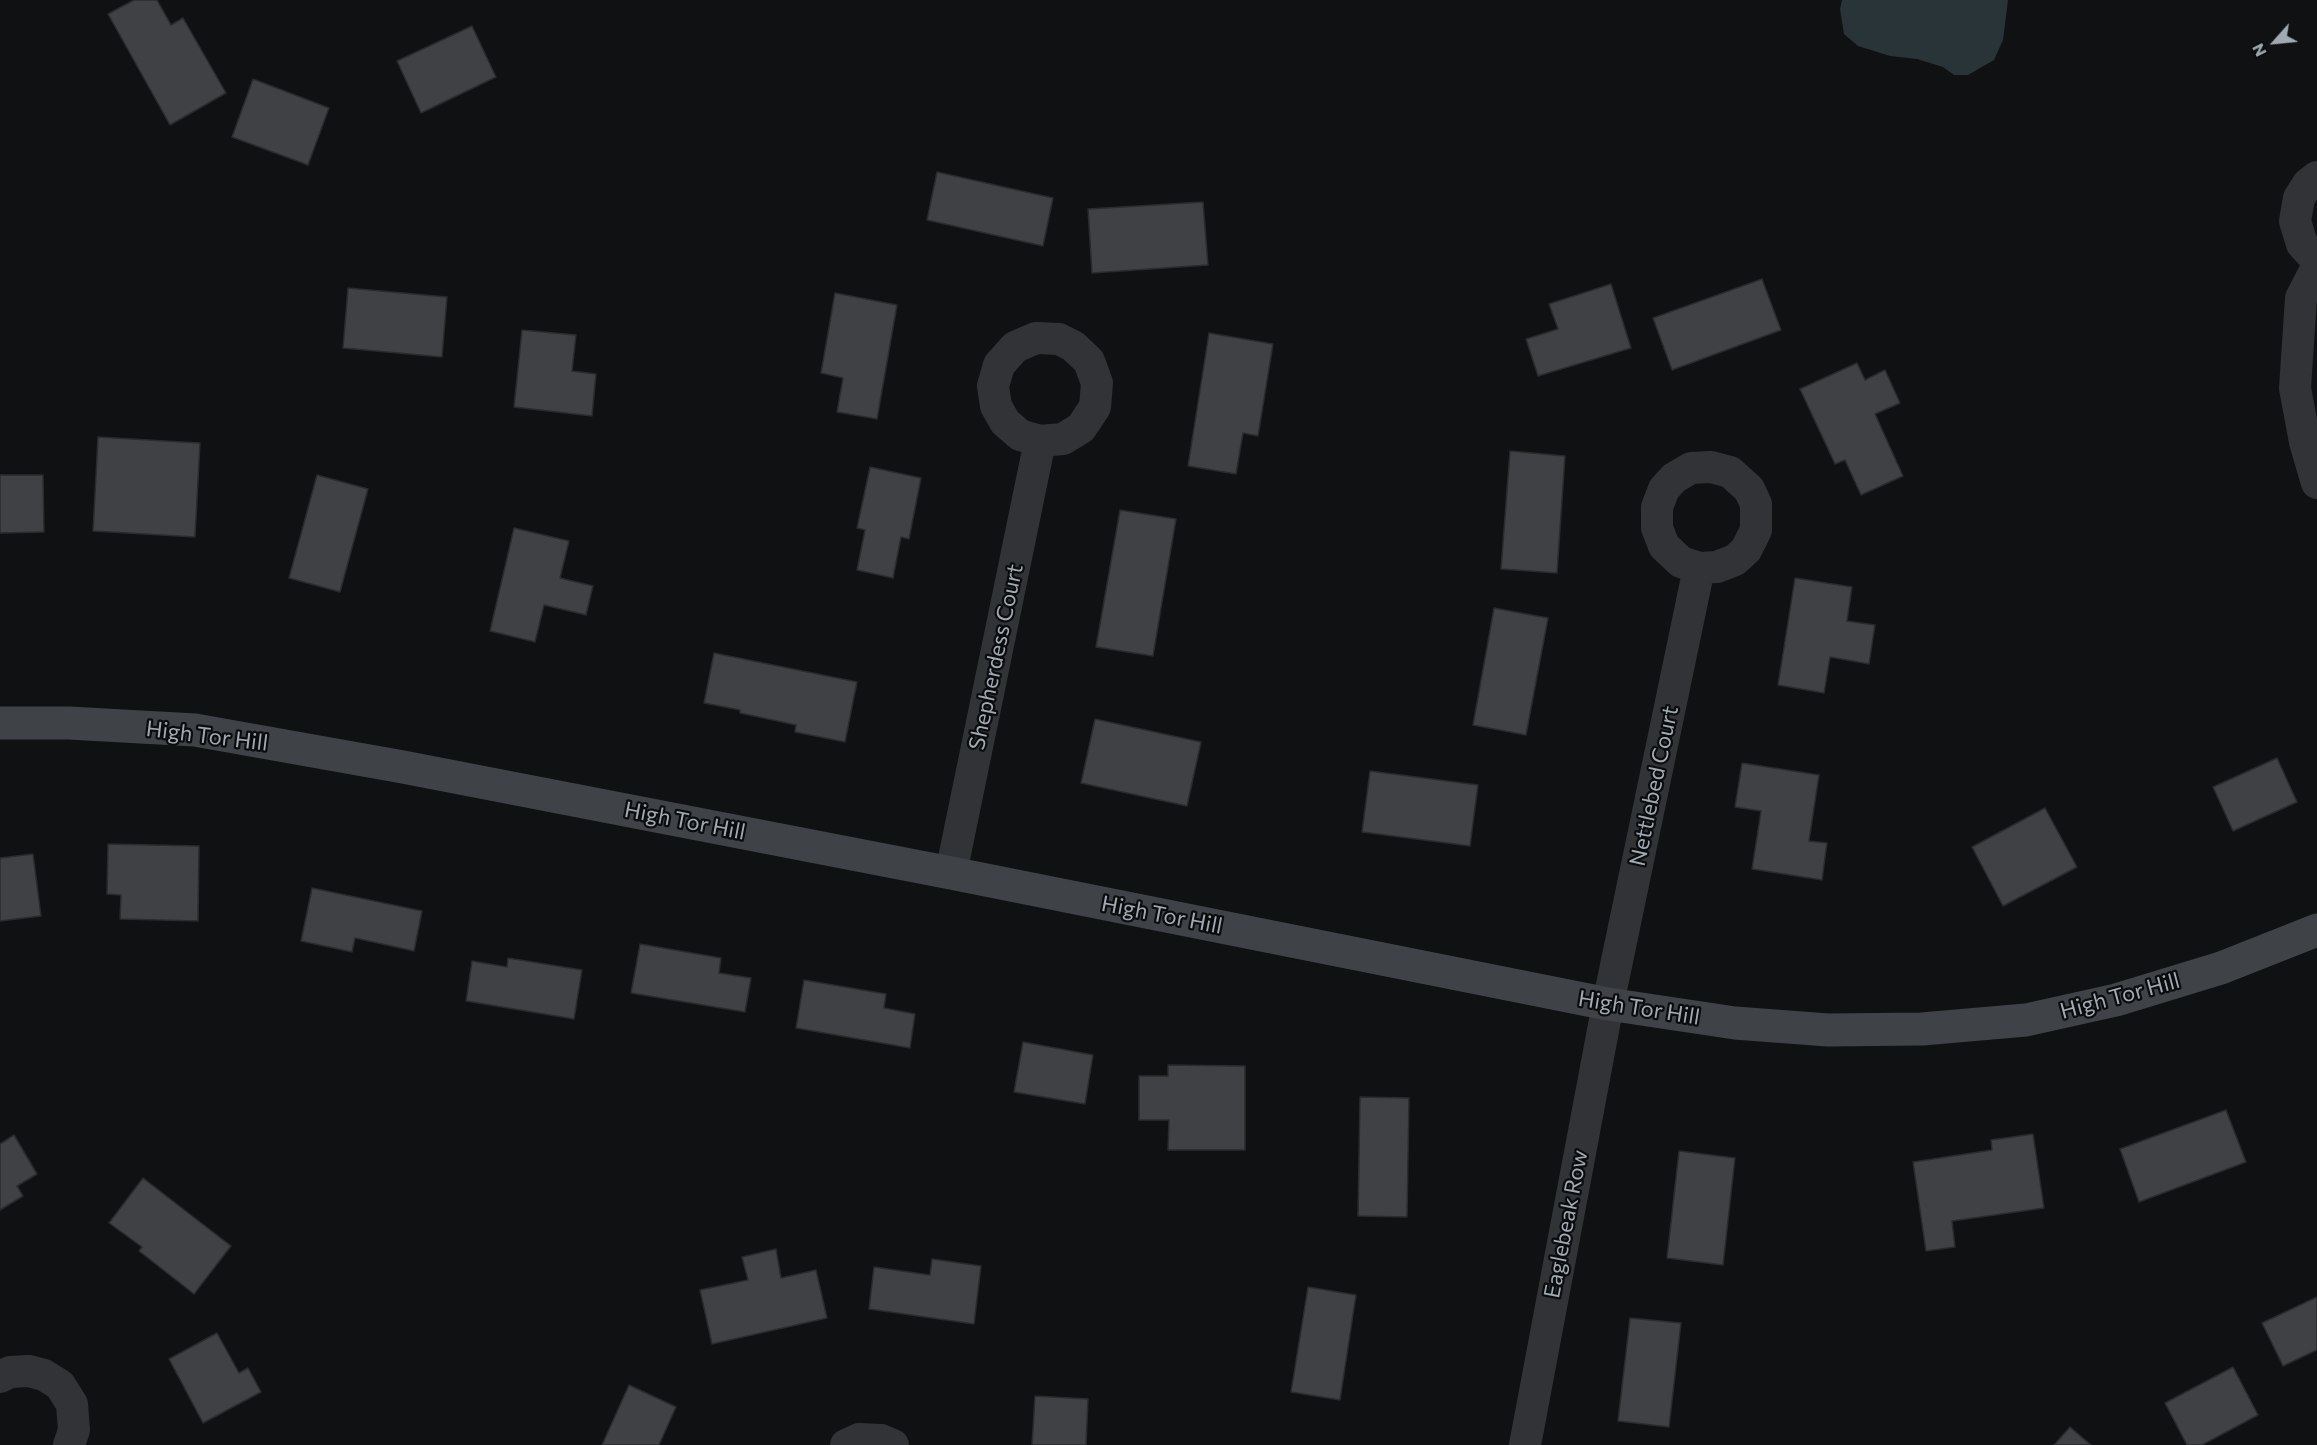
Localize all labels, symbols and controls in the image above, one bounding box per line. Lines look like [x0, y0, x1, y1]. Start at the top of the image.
north arrow [2245, 12, 2305, 72]
text: N [2247, 41, 2270, 60]
street label: Shepherdess Court [963, 562, 1029, 752]
street label: Nettlebed Court [1624, 703, 1684, 869]
street label: High Tor Hill [144, 715, 270, 757]
street label: High Tor Hill [622, 796, 748, 846]
street label: High Tor Hill [1099, 890, 1225, 940]
street label: High Tor Hill [2057, 967, 2183, 1025]
street label: High Tor Hill [1576, 985, 1702, 1031]
street label: Eaglebeak Row [1539, 1148, 1593, 1300]

